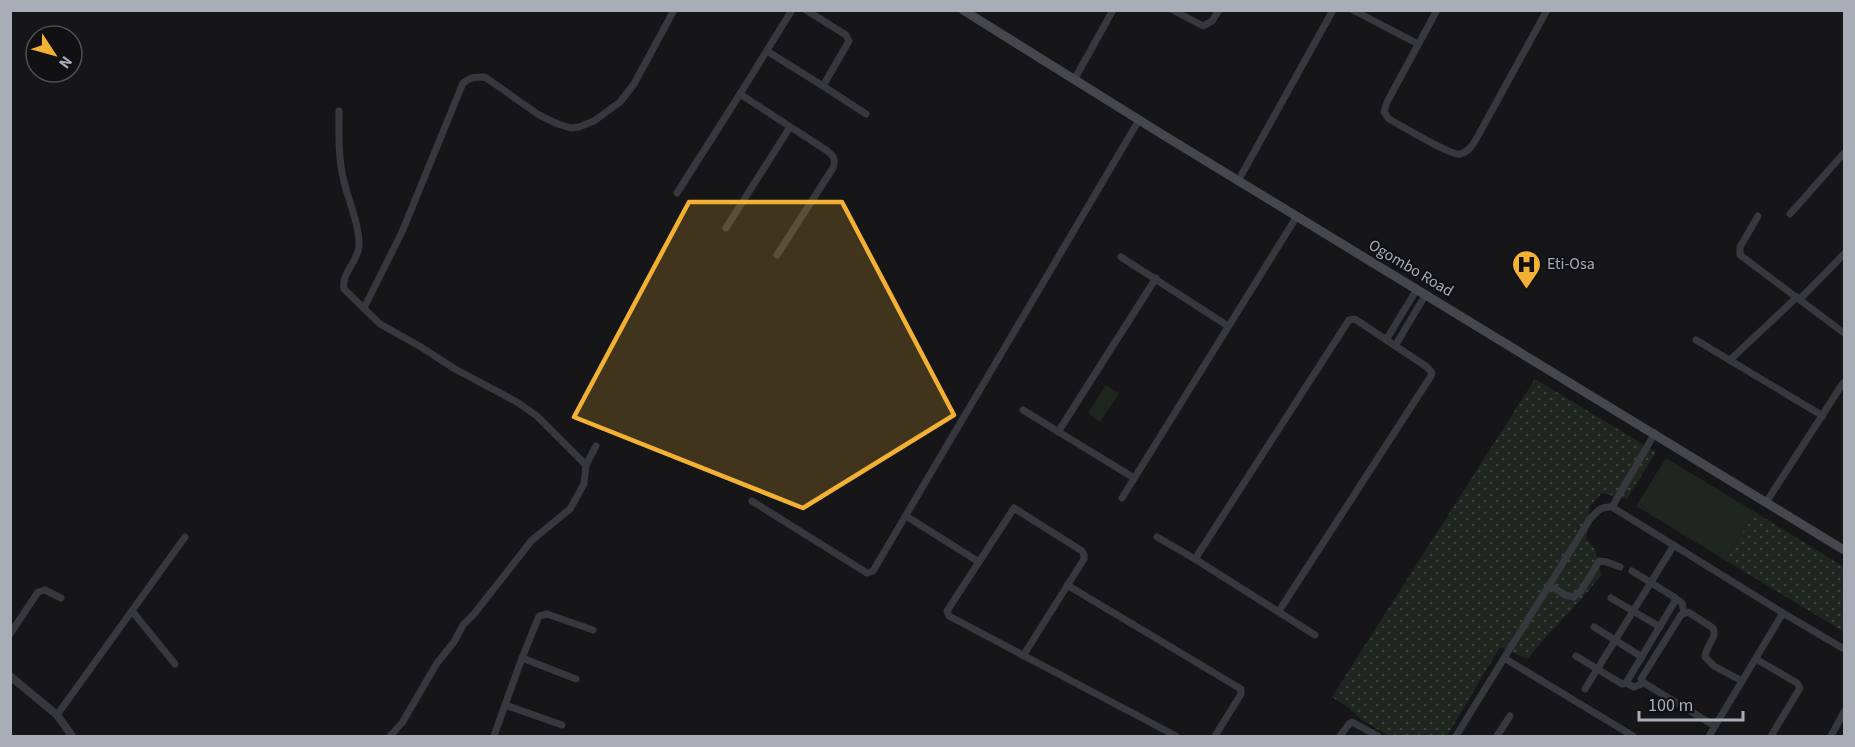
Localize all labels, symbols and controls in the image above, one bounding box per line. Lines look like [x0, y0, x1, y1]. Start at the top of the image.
north arrow [24, 24, 84, 84]
text: N [53, 51, 77, 73]
street label: Ogombo Road [1364, 234, 1458, 302]
hospital icon: Eti-Osa [1510, 248, 1542, 290]
place label: Eti-Osa [1547, 253, 1595, 275]
scale bar [1639, 684, 1742, 722]
text: 100 m [1648, 693, 1693, 718]

